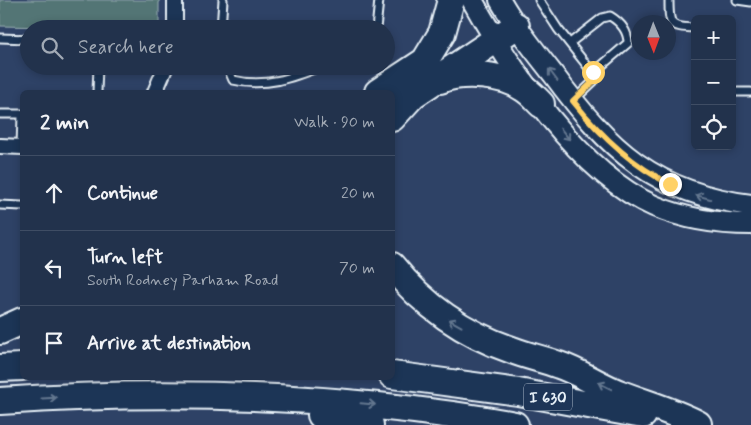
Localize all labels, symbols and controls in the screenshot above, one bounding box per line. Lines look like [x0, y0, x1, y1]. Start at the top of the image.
north arrow [631, 15, 676, 60]
map controls [691, 15, 736, 150]
button: + [691, 15, 736, 60]
search box [20, 20, 395, 75]
icon: search [38, 34, 66, 62]
text: Search here [78, 35, 174, 60]
button: − [691, 60, 736, 105]
route start [582, 61, 605, 84]
one-way arrow [548, 68, 558, 82]
button: locate [691, 105, 736, 150]
text: 2 min [40, 109, 89, 137]
text: Walk · 90 m [294, 112, 375, 133]
one-way arrow [559, 127, 570, 140]
route end [659, 173, 682, 196]
icon: ahead [40, 179, 68, 207]
text: Continue [87, 181, 158, 206]
text: 20 m [341, 183, 375, 204]
one-way arrow [696, 191, 712, 201]
text: Turn left [87, 245, 163, 270]
icon: left [40, 254, 68, 282]
text: 70 m [339, 258, 375, 279]
text: South Rodney Parham Road [87, 270, 278, 291]
one-way arrow [448, 318, 463, 328]
icon: arrive [40, 329, 68, 357]
text: Arrive at destination [87, 331, 251, 356]
one-way arrow [597, 381, 612, 391]
road number: I 630 [524, 384, 572, 411]
one-way arrow [40, 393, 56, 402]
one-way arrow [360, 399, 376, 409]

